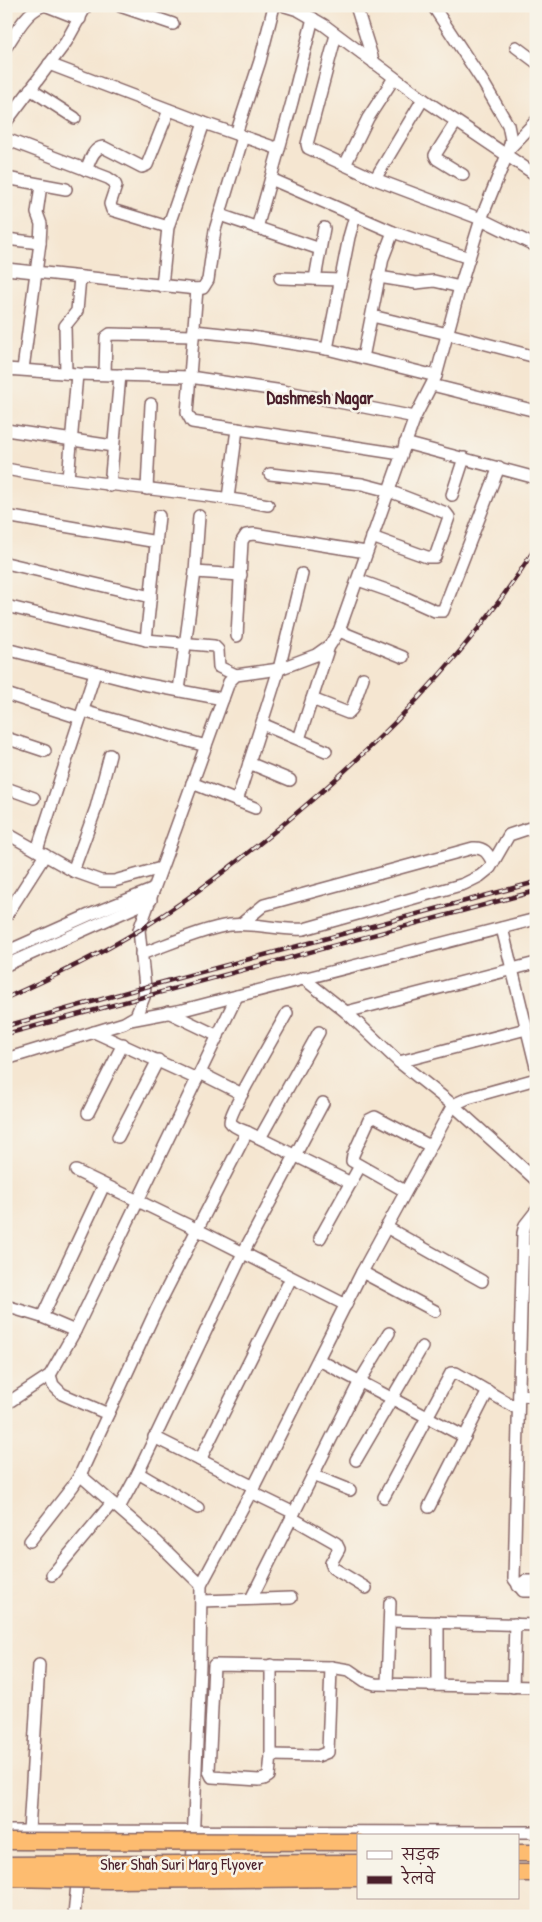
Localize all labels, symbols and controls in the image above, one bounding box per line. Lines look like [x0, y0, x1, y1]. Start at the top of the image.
district label: Dashmesh Nagar [267, 385, 373, 411]
legend [357, 1834, 520, 1900]
text: सड़क [401, 1844, 440, 1865]
street label: Sher Shah Suri Marg Flyover [100, 1853, 264, 1875]
text: रेलवे [400, 1865, 436, 1889]

